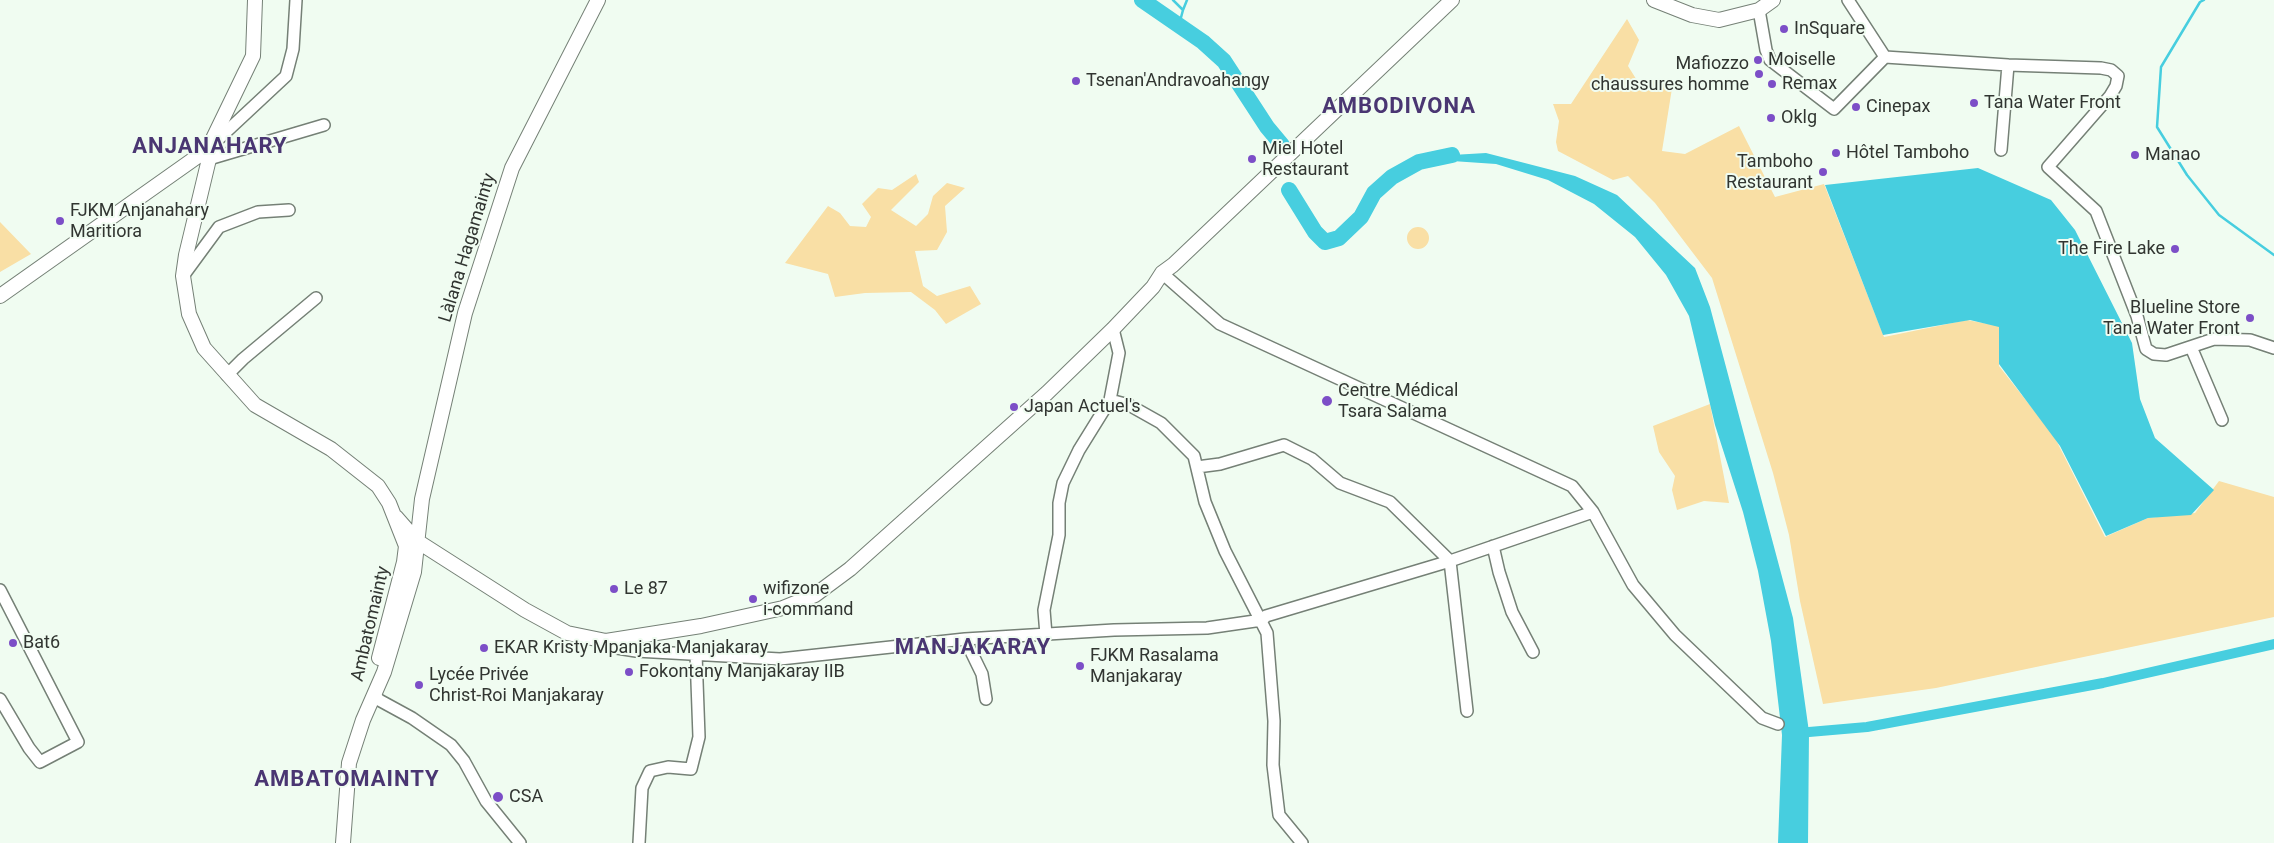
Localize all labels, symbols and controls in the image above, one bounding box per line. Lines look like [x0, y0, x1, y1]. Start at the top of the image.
place label: InSquare [1794, 18, 1865, 40]
marker: InSquare [1778, 23, 1790, 35]
place label: Moiselle [1768, 49, 1835, 71]
place label: Mafiozzo chaussures homme [1591, 53, 1749, 96]
marker: Moiselle [1752, 54, 1764, 66]
marker: Mafiozzo chaussures homme [1753, 68, 1765, 80]
place label: Tsenan'Andravoahangy [1086, 70, 1270, 92]
place label: Remax [1782, 73, 1837, 95]
marker: Tsenan'Andravoahangy [1070, 75, 1082, 87]
marker: Remax [1766, 78, 1778, 90]
place label: Tana Water Front [1984, 92, 2121, 114]
district label: AMBODIVONA [1321, 94, 1477, 120]
place label: Cinepax [1866, 96, 1930, 118]
marker: Tana Water Front [1968, 97, 1980, 109]
marker: Cinepax [1850, 101, 1862, 113]
place label: Oklg [1781, 107, 1817, 129]
marker: Oklg [1765, 112, 1777, 124]
district label: ANJANAHARY [131, 134, 289, 160]
place label: Miel Hotel Restaurant [1262, 138, 1349, 180]
place label: Hôtel Tamboho [1846, 142, 1969, 164]
place label: Manao [2145, 144, 2201, 166]
marker: Hôtel Tamboho [1830, 147, 1842, 159]
marker: Manao [2129, 149, 2141, 161]
place label: Tamboho Restaurant [1726, 151, 1813, 193]
marker: Miel Hotel Restaurant [1246, 153, 1258, 165]
marker: Tamboho Restaurant [1817, 166, 1829, 178]
street label: Làlana Hagamainty [435, 171, 501, 325]
place label: FJKM Anjanahary Maritiora [70, 200, 209, 242]
marker: FJKM Anjanahary Maritiora [54, 215, 66, 227]
place label: The Fire Lake [2058, 238, 2165, 260]
marker: The Fire Lake [2169, 243, 2181, 255]
place label: Blueline Store Tana Water Front [2103, 297, 2240, 340]
marker: Blueline Store Tana Water Front [2244, 312, 2256, 324]
place label: Centre Médical Tsara Salama [1338, 380, 1458, 422]
marker: Centre Médical Tsara Salama [1320, 394, 1334, 408]
place label: Japan Actuel's [1024, 396, 1141, 418]
marker: Japan Actuel's [1008, 401, 1020, 413]
street label: Ambatomainty [347, 564, 395, 684]
place label: Le 87 [624, 578, 668, 600]
place label: wifizone i-command [763, 578, 853, 620]
marker: Le 87 [608, 583, 620, 595]
marker: wifizone i-command [747, 593, 759, 605]
place label: Bat6 [23, 632, 60, 654]
district label: MANJAKARAY [894, 635, 1052, 661]
marker: Bat6 [7, 637, 19, 649]
place label: EKAR Kristy Mpanjaka Manjakaray [494, 637, 768, 659]
marker: EKAR Kristy Mpanjaka Manjakaray [478, 642, 490, 654]
place label: FJKM Rasalama Manjakaray [1090, 645, 1219, 688]
marker: FJKM Rasalama Manjakaray [1074, 660, 1086, 672]
place label: Fokontany Manjakaray IIB [639, 661, 845, 683]
place label: Lycée Privée Christ-Roi Manjakaray [429, 664, 604, 706]
marker: Fokontany Manjakaray IIB [623, 666, 635, 678]
marker: Lycée Privée Christ-Roi Manjakaray [413, 679, 425, 691]
district label: AMBATOMAINTY [253, 767, 441, 793]
place label: CSA [509, 786, 543, 808]
marker: CSA [491, 790, 505, 804]

